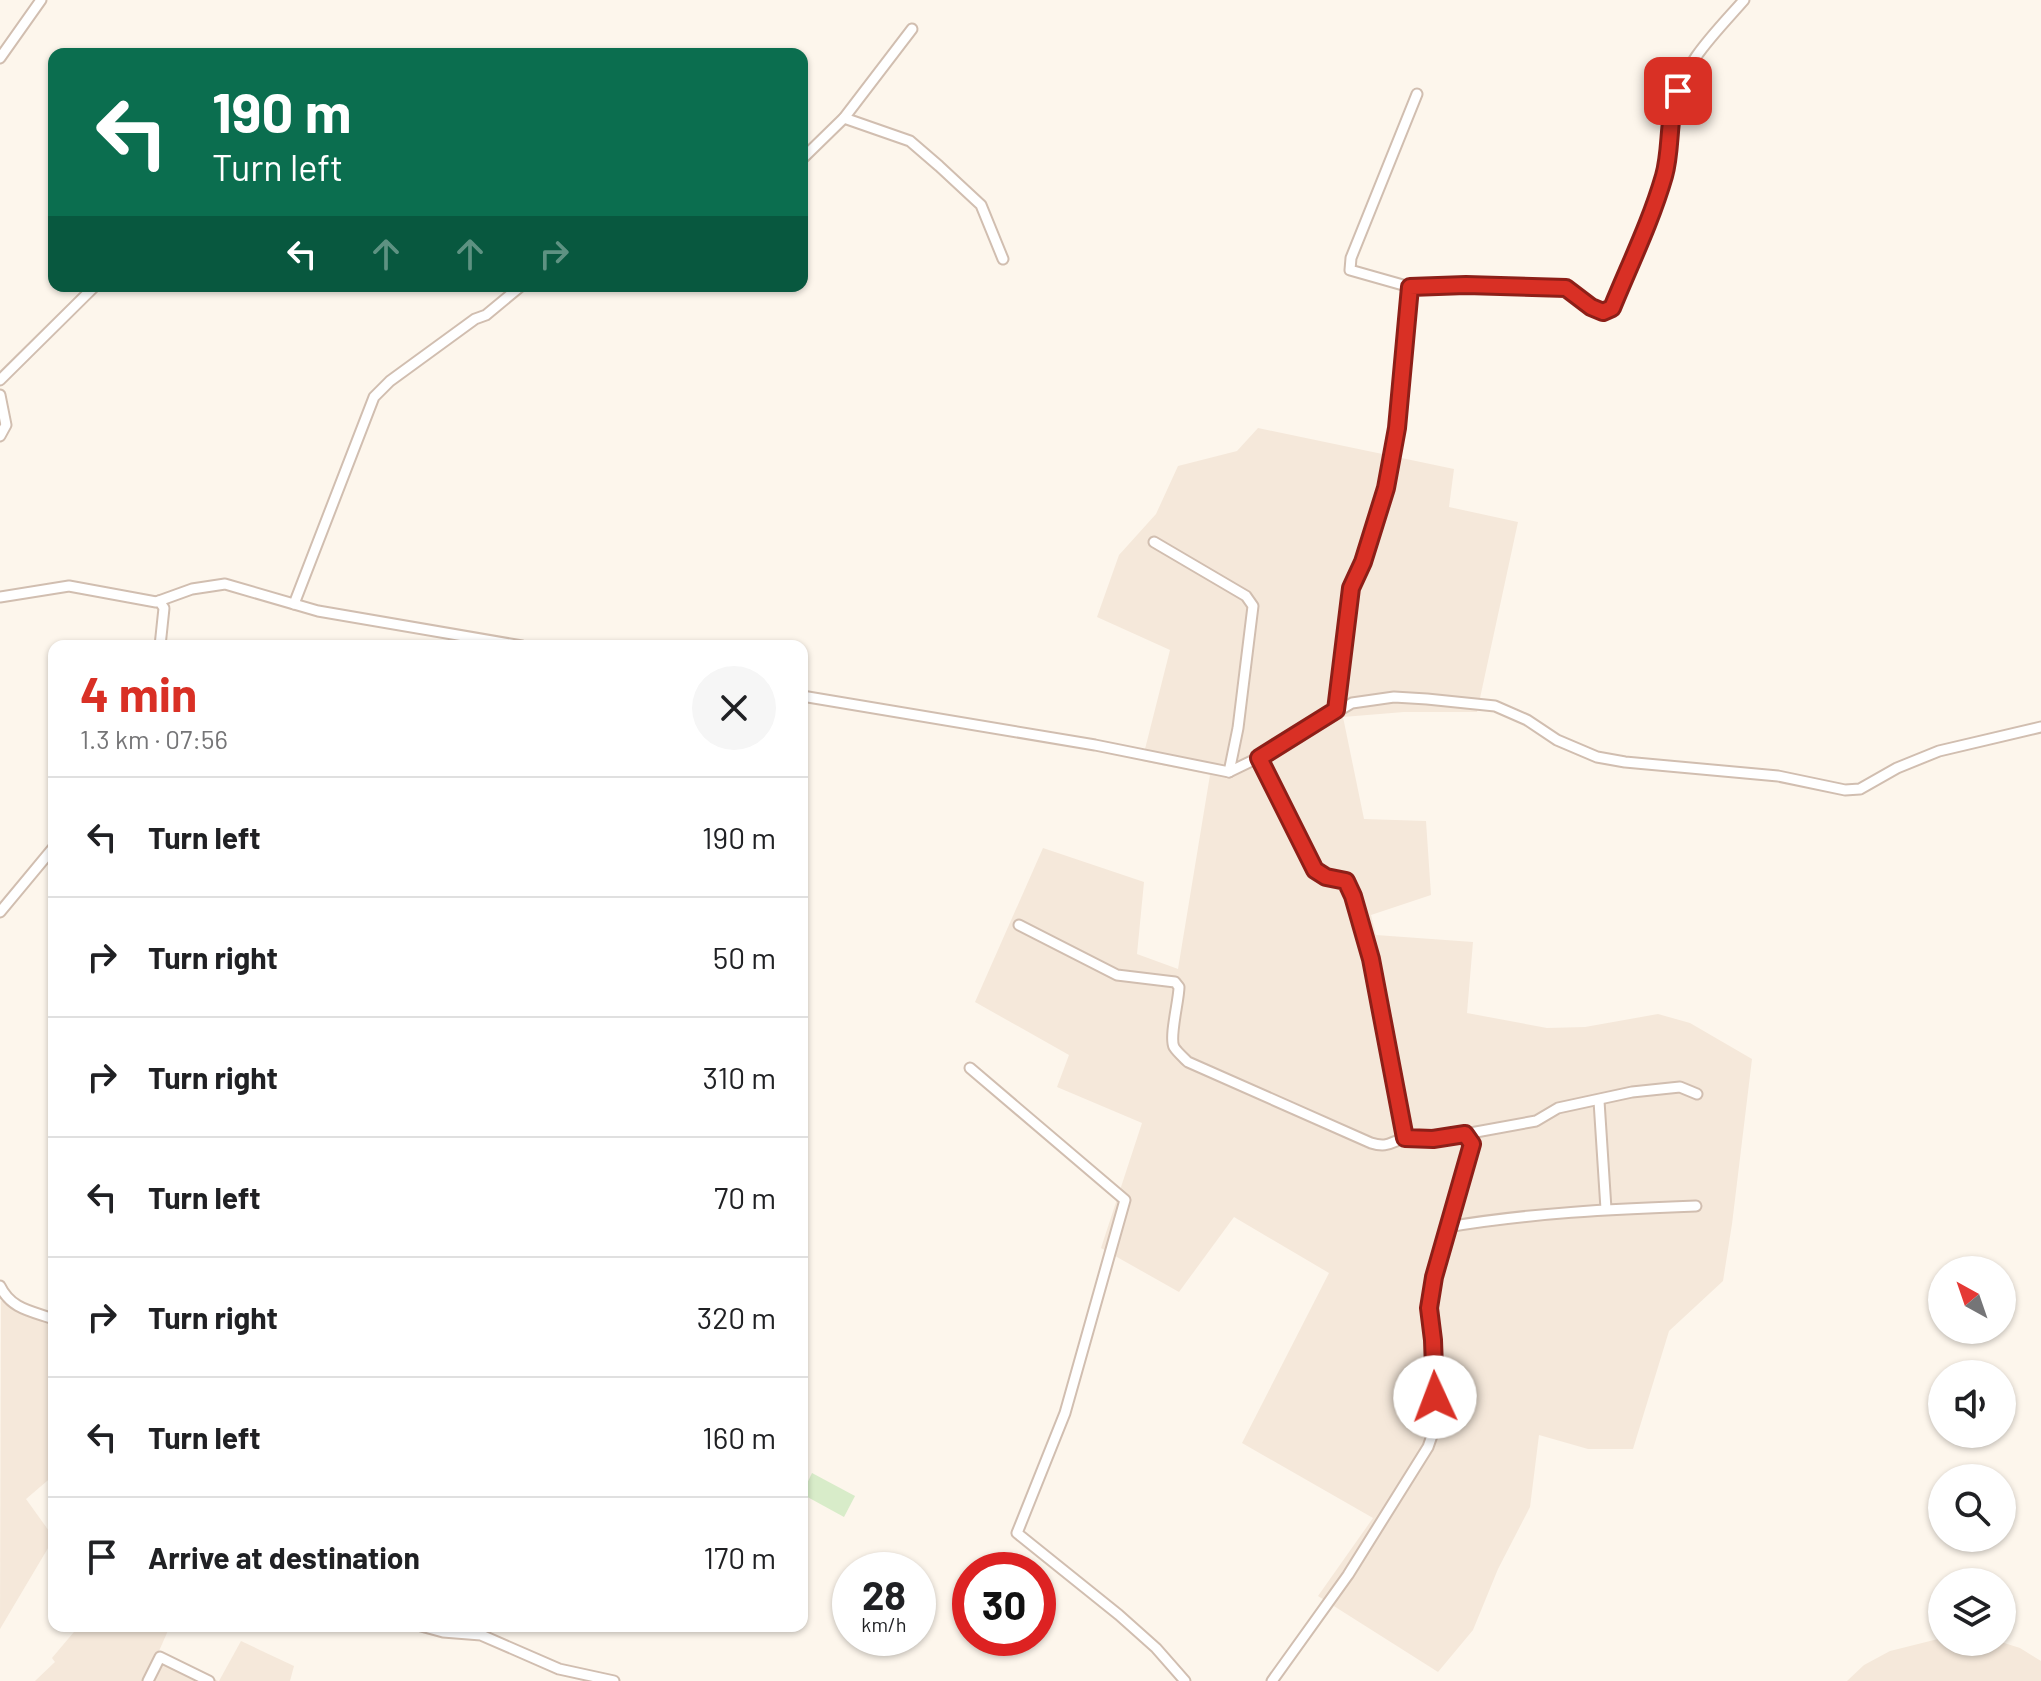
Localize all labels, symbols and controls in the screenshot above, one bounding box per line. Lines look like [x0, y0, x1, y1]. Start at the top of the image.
pin [1644, 57, 1712, 125]
icon: arrive [1656, 69, 1700, 113]
text: 190 m [212, 77, 351, 144]
icon: left [80, 80, 184, 184]
text: Turn left [212, 145, 343, 188]
icon: left [280, 232, 324, 276]
icon: ahead [364, 232, 408, 276]
icon: ahead [448, 232, 492, 276]
icon: right [532, 232, 576, 276]
text: 4 min [80, 664, 197, 722]
button: close [692, 666, 776, 750]
text: 1.3 km · 07:56 [80, 723, 228, 754]
icon: left [80, 815, 124, 859]
text: Turn left [148, 819, 261, 855]
text: 190 m [702, 819, 776, 855]
icon: right [80, 935, 124, 979]
text: Turn right [148, 939, 278, 975]
text: 50 m [713, 939, 776, 975]
icon: right [80, 1055, 124, 1099]
text: Turn right [148, 1059, 278, 1095]
text: 310 m [703, 1059, 776, 1095]
icon: left [80, 1175, 124, 1219]
text: Turn left [148, 1179, 261, 1215]
text: 70 m [714, 1179, 776, 1215]
north arrow [1928, 1256, 2016, 1344]
map controls [1928, 1256, 2016, 1656]
icon: right [80, 1295, 124, 1339]
text: Turn right [148, 1299, 278, 1335]
text: 320 m [697, 1299, 776, 1335]
position arrow [1393, 1355, 1477, 1439]
button: sound [1928, 1360, 2016, 1448]
icon: left [80, 1415, 124, 1459]
text: Turn left [148, 1419, 261, 1455]
text: 160 m [702, 1419, 776, 1455]
button: search [1928, 1464, 2016, 1552]
icon: arrive [80, 1535, 124, 1579]
text: Arrive at destination [148, 1539, 420, 1575]
text: 170 m [704, 1539, 776, 1575]
speed limit sign: 30 [952, 1552, 1056, 1656]
button: layers [1928, 1568, 2016, 1656]
text: 28 [862, 1570, 906, 1618]
text: km/h [861, 1612, 907, 1636]

